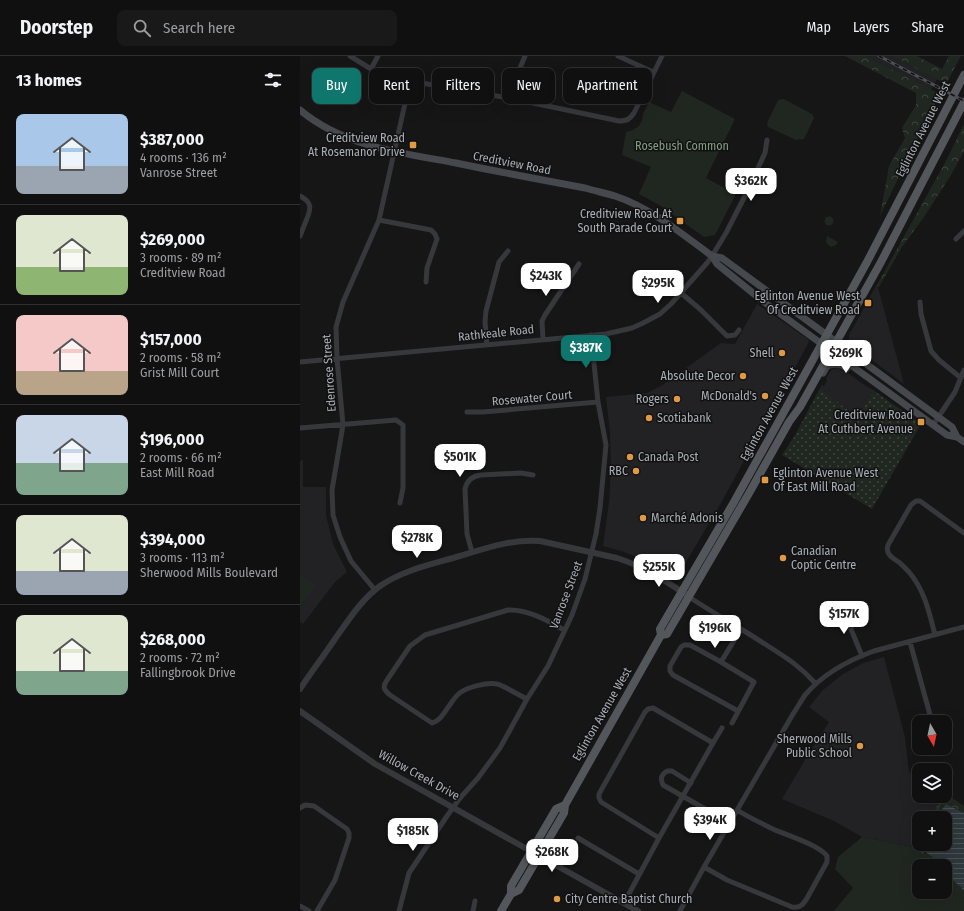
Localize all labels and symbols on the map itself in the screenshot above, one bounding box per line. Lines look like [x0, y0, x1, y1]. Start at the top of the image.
street label: Eglinton Avenue West [893, 79, 953, 179]
place label: Creditview Road At Rosemanor Drive [308, 131, 405, 159]
park label: Rosebush Common [635, 139, 729, 153]
marker: Creditview Road At Rosemanor Drive [408, 140, 418, 150]
street label: Creditview Road [472, 149, 552, 177]
pin: $362K [723, 168, 779, 202]
place label: Creditview Road At South Parade Court [577, 207, 672, 235]
marker: Creditview Road At South Parade Court [675, 216, 685, 226]
pin: $243K [518, 263, 574, 297]
pin: $295K [630, 270, 686, 304]
place label: Eglinton Avenue West Of Creditview Road [755, 289, 860, 317]
marker: Eglinton Avenue West Of Creditview Road [863, 298, 873, 308]
street label: Rathkeale Road [457, 322, 535, 344]
street label: Edenrose Street [319, 334, 339, 412]
pin: $387K [558, 335, 614, 369]
pin: $269K [818, 340, 874, 374]
place label: Shell [749, 346, 774, 360]
marker: Shell [777, 348, 787, 358]
street label: Eglinton Avenue West [737, 364, 801, 464]
place label: Absolute Decor [661, 369, 736, 383]
marker: Absolute Decor [738, 371, 748, 381]
street label: Rosewater Court [491, 388, 573, 408]
place label: McDonald's [701, 389, 757, 403]
marker: McDonald's [760, 391, 770, 401]
place label: Rogers [636, 392, 669, 406]
marker: Rogers [672, 394, 682, 404]
place label: Creditview Road At Cuthbert Avenue [818, 408, 913, 436]
place label: Scotiabank [657, 411, 711, 425]
marker: Scotiabank [644, 413, 654, 423]
marker: Creditview Road At Cuthbert Avenue [916, 417, 926, 427]
pin: $501K [432, 444, 488, 478]
place label: Canada Post [638, 450, 699, 464]
marker: Canada Post [625, 452, 635, 462]
place label: RBC [609, 464, 628, 478]
marker: RBC [631, 466, 641, 476]
place label: Eglinton Avenue West Of East Mill Road [773, 466, 879, 494]
marker: Eglinton Avenue West Of East Mill Road [760, 475, 770, 485]
place label: Marché Adonis [651, 511, 723, 525]
marker: Marché Adonis [638, 513, 648, 523]
pin: $278K [389, 525, 445, 559]
place label: Canadian Coptic Centre [791, 544, 856, 572]
marker: Canadian Coptic Centre [778, 553, 788, 563]
pin: $255K [631, 554, 687, 588]
street label: Vanrose Street [547, 559, 585, 631]
pin: $157K [816, 601, 872, 635]
pin: $196K [687, 615, 743, 649]
street label: Eglinton Avenue West [570, 665, 634, 763]
north arrow [912, 715, 952, 755]
place label: Sherwood Mills Public School [777, 732, 852, 760]
marker: Sherwood Mills Public School [855, 741, 865, 751]
street label: Willow Creek Drive [376, 747, 462, 803]
pin: $394K [682, 807, 738, 841]
pin: $185K [385, 818, 441, 852]
pin: $268K [524, 839, 580, 873]
place label: City Centre Baptist Church [565, 892, 692, 906]
marker: City Centre Baptist Church [552, 894, 562, 904]

